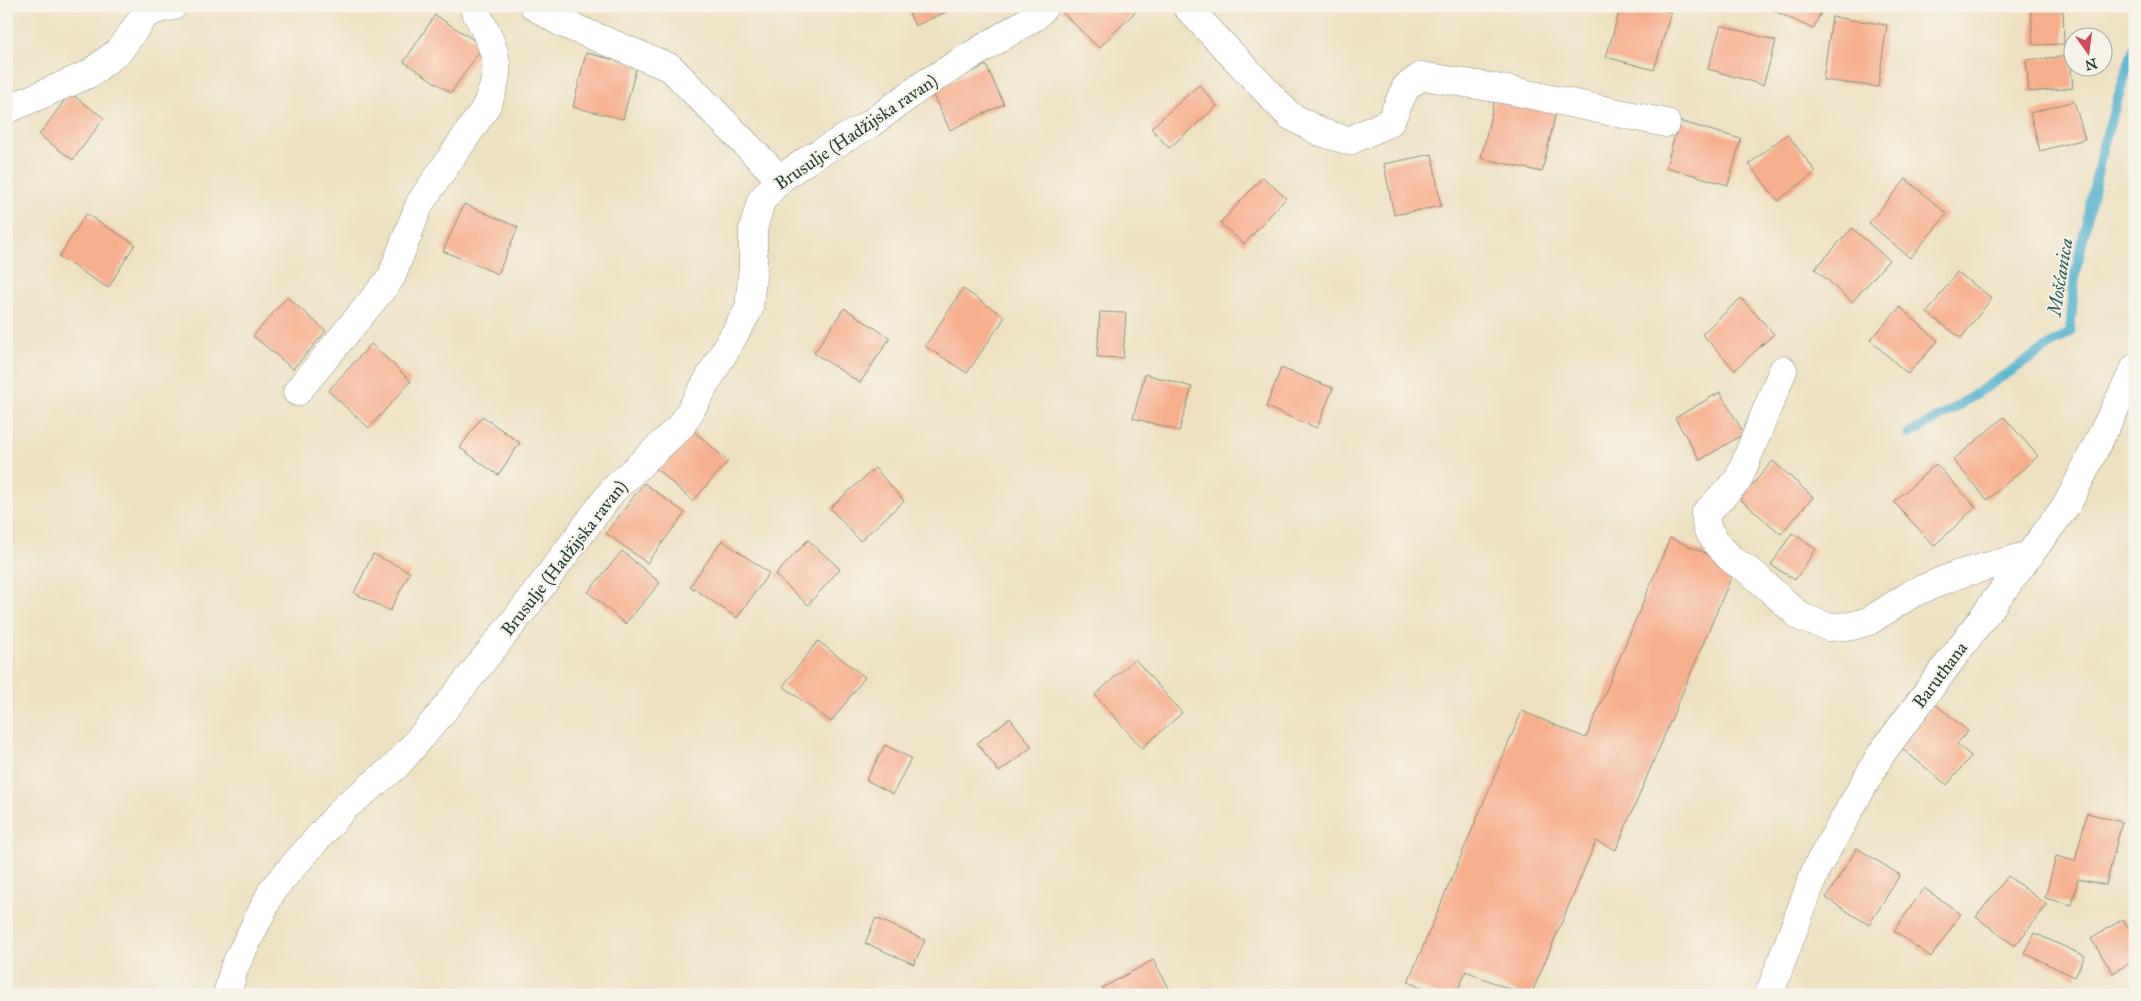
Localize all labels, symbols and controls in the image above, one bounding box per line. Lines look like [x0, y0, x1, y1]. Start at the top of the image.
north arrow [2064, 28, 2114, 78]
text: N [2083, 54, 2099, 74]
street label: Brusulje (Hadžijska ravan) [770, 69, 942, 195]
water label: Mošćanica [2042, 237, 2077, 319]
street label: Brusulje (Hadžijska ravan) [496, 476, 632, 641]
street label: Baruthana [1908, 637, 1972, 712]

